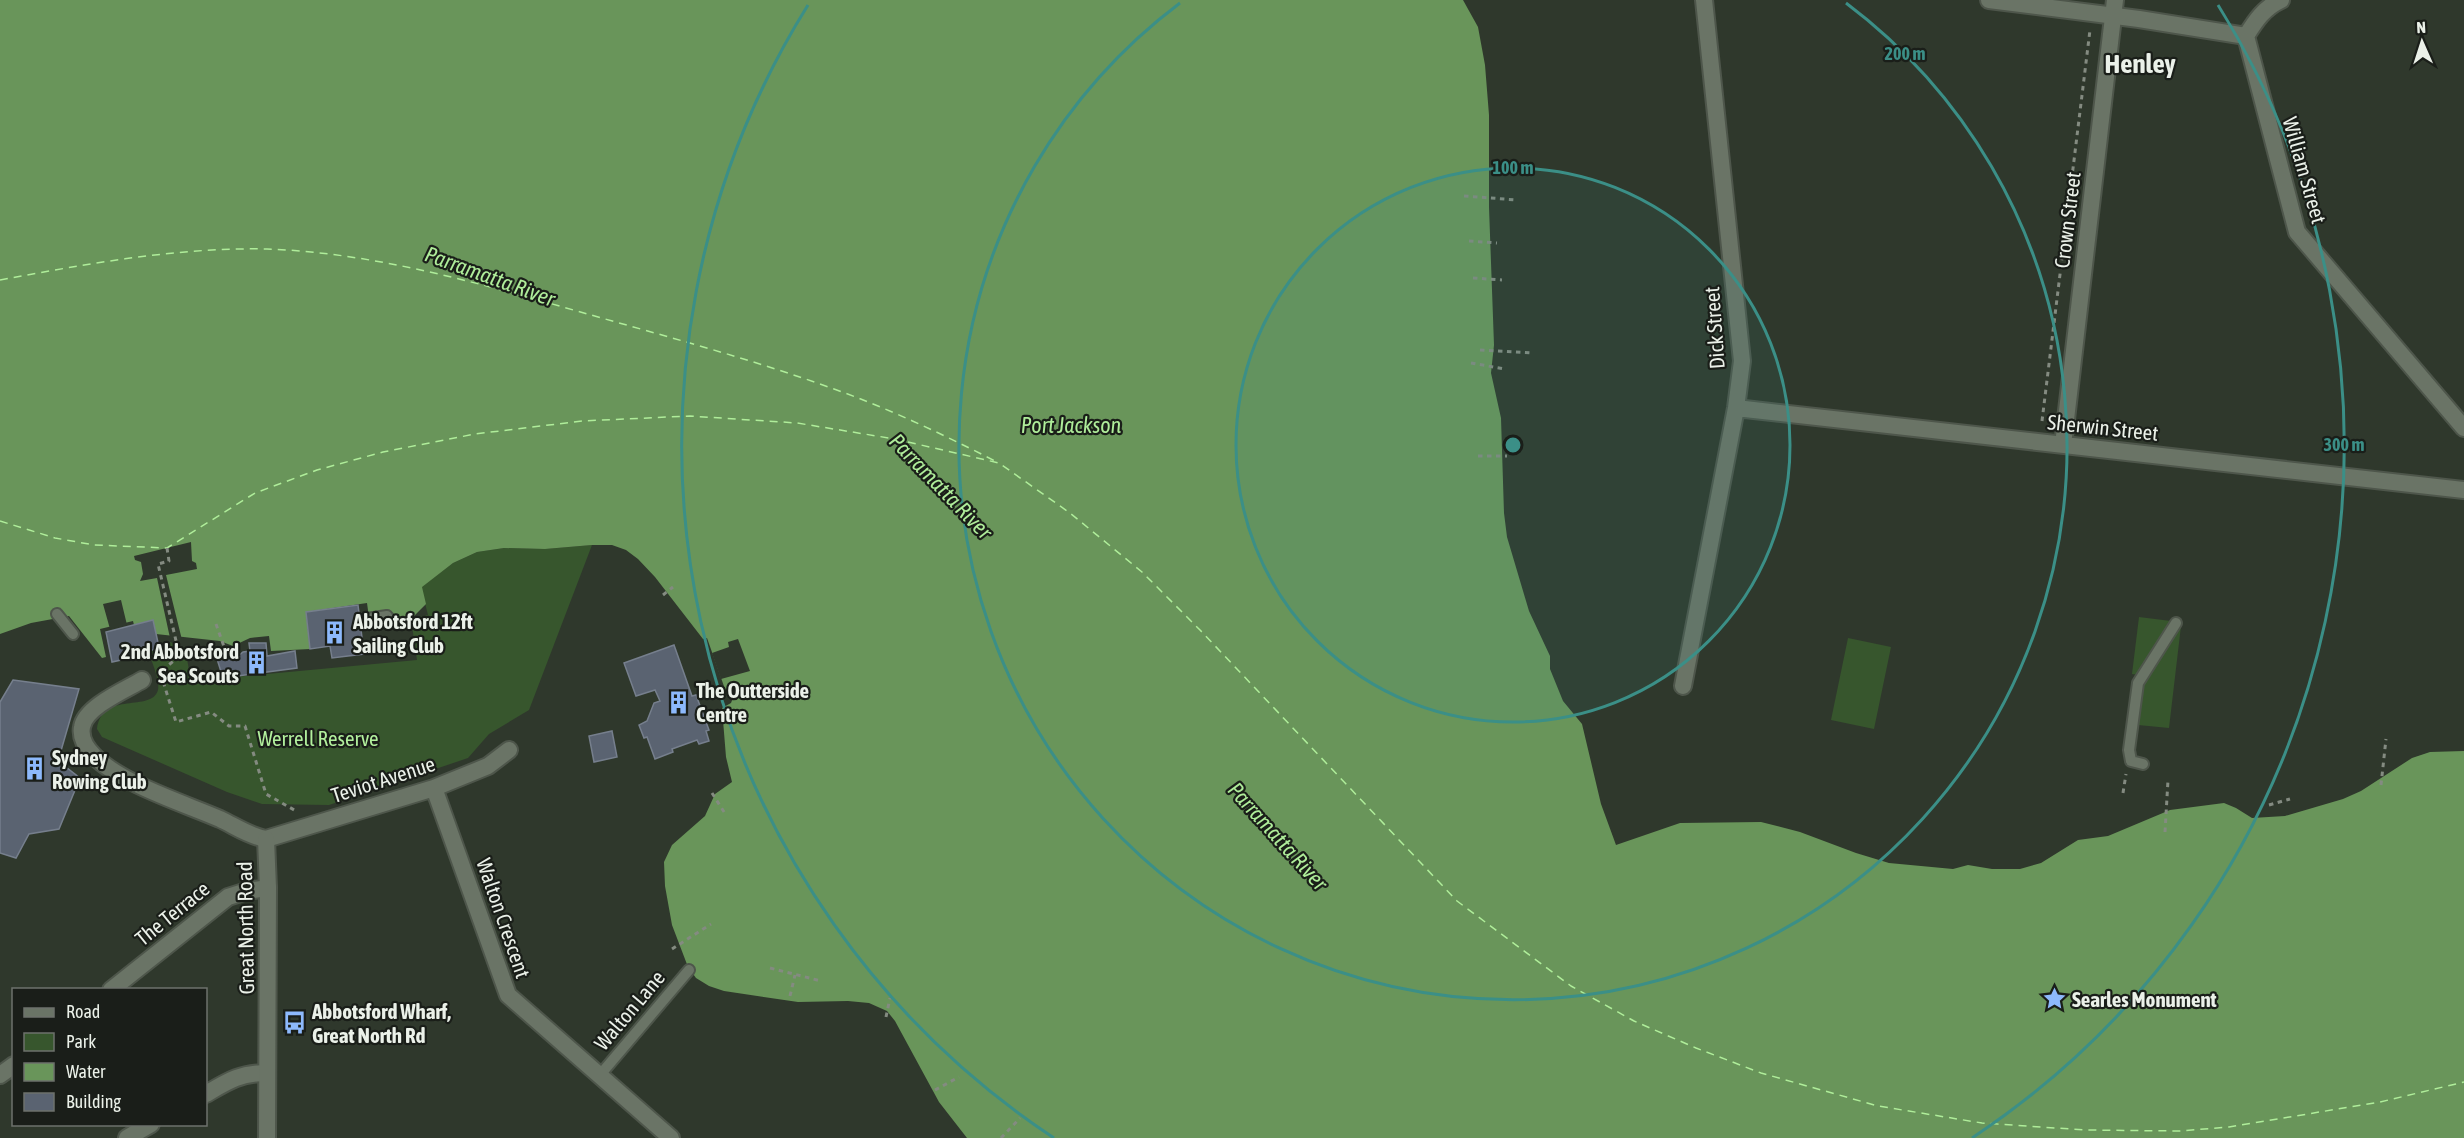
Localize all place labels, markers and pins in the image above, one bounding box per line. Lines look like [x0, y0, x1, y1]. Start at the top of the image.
centre of rings [1503, 435, 1523, 455]
place label: Abbotsford 12ft Sailing Club [352, 609, 473, 657]
building icon: Abbotsford 12ft Sailing Club [322, 620, 348, 646]
place label: 2nd Abbotsford Sea Scouts [121, 639, 240, 687]
building icon: 2nd Abbotsford Sea Scouts [244, 650, 270, 676]
place label: The Outterside Centre [696, 678, 809, 726]
building icon: The Outterside Centre [665, 689, 691, 715]
place label: Sydney Rowing Club [52, 745, 147, 793]
building icon: Sydney Rowing Club [21, 756, 47, 782]
place icon: Searles Monument [2041, 986, 2067, 1012]
place label: Searles Monument [2072, 987, 2217, 1011]
place label: Abbotsford Wharf, Great North Rd [311, 999, 451, 1047]
bus stop icon: Abbotsford Wharf, Great North Rd [281, 1010, 307, 1036]

